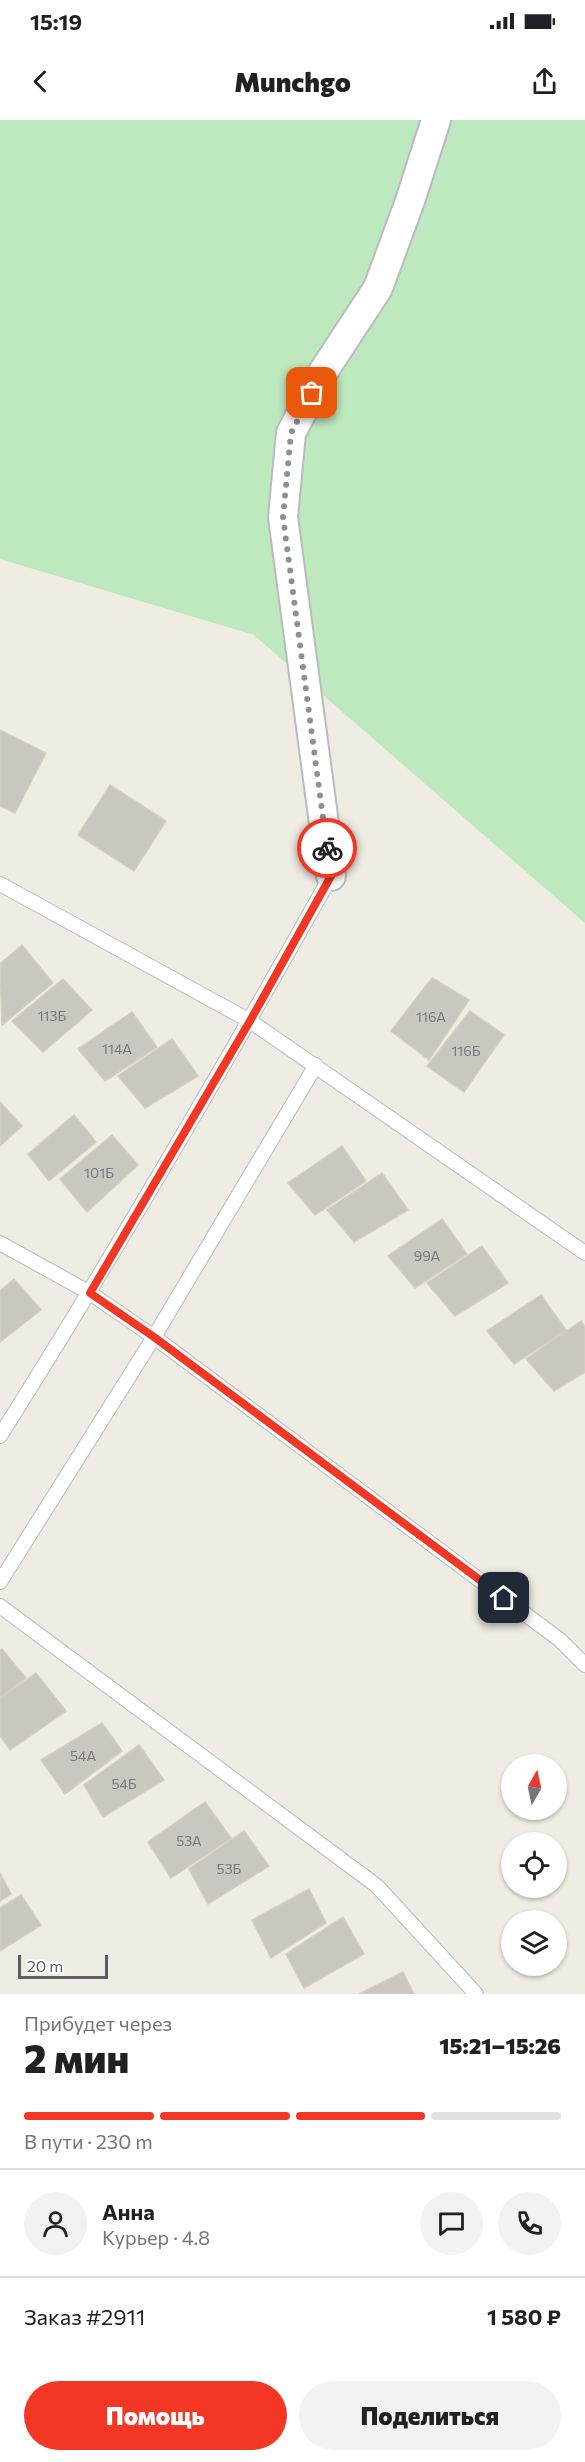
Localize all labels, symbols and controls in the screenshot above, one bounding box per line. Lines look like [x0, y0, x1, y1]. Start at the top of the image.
text: 15:19 [30, 8, 82, 35]
icon: back [24, 65, 57, 98]
text: Munchgo [234, 65, 351, 98]
icon: share [528, 65, 561, 98]
pin [286, 367, 337, 418]
icon: bag [295, 376, 328, 409]
courier [297, 818, 357, 878]
icon: bike [311, 832, 344, 865]
house number: 113Б [38, 1007, 67, 1024]
house number: 116А [416, 1008, 446, 1025]
house number: 114А [102, 1040, 132, 1057]
house number: 116Б [451, 1042, 481, 1059]
house number: 101Б [84, 1164, 114, 1181]
house number: 99А [414, 1247, 441, 1264]
pin [478, 1572, 529, 1623]
icon: home [487, 1581, 520, 1614]
house number: 54А [70, 1747, 96, 1764]
north arrow [501, 1754, 567, 1820]
map controls [501, 1754, 567, 1976]
house number: 54Б [111, 1775, 137, 1792]
house number: 53А [176, 1832, 202, 1849]
button: locate [501, 1832, 567, 1898]
house number: 53Б [217, 1860, 242, 1877]
button: layers [501, 1910, 567, 1976]
scale bar [18, 1952, 108, 1980]
text: 20 m [27, 1956, 63, 1975]
text: Прибудет через [24, 2011, 172, 2035]
text: 15:21–15:26 [439, 2032, 561, 2059]
text: 2 мин [24, 2033, 129, 2081]
text: В пути · 230 m [24, 2129, 153, 2153]
button: person [24, 2192, 87, 2255]
button: chat [420, 2192, 483, 2255]
button: phone [498, 2192, 561, 2255]
text: Анна [102, 2198, 155, 2225]
text: Курьер · 4.8 [102, 2225, 210, 2249]
text: Заказ #2911 [24, 2303, 145, 2330]
text: 1 580 ₽ [487, 2303, 561, 2330]
button: Помощь [24, 2381, 287, 2450]
button: Поделиться [299, 2381, 561, 2450]

